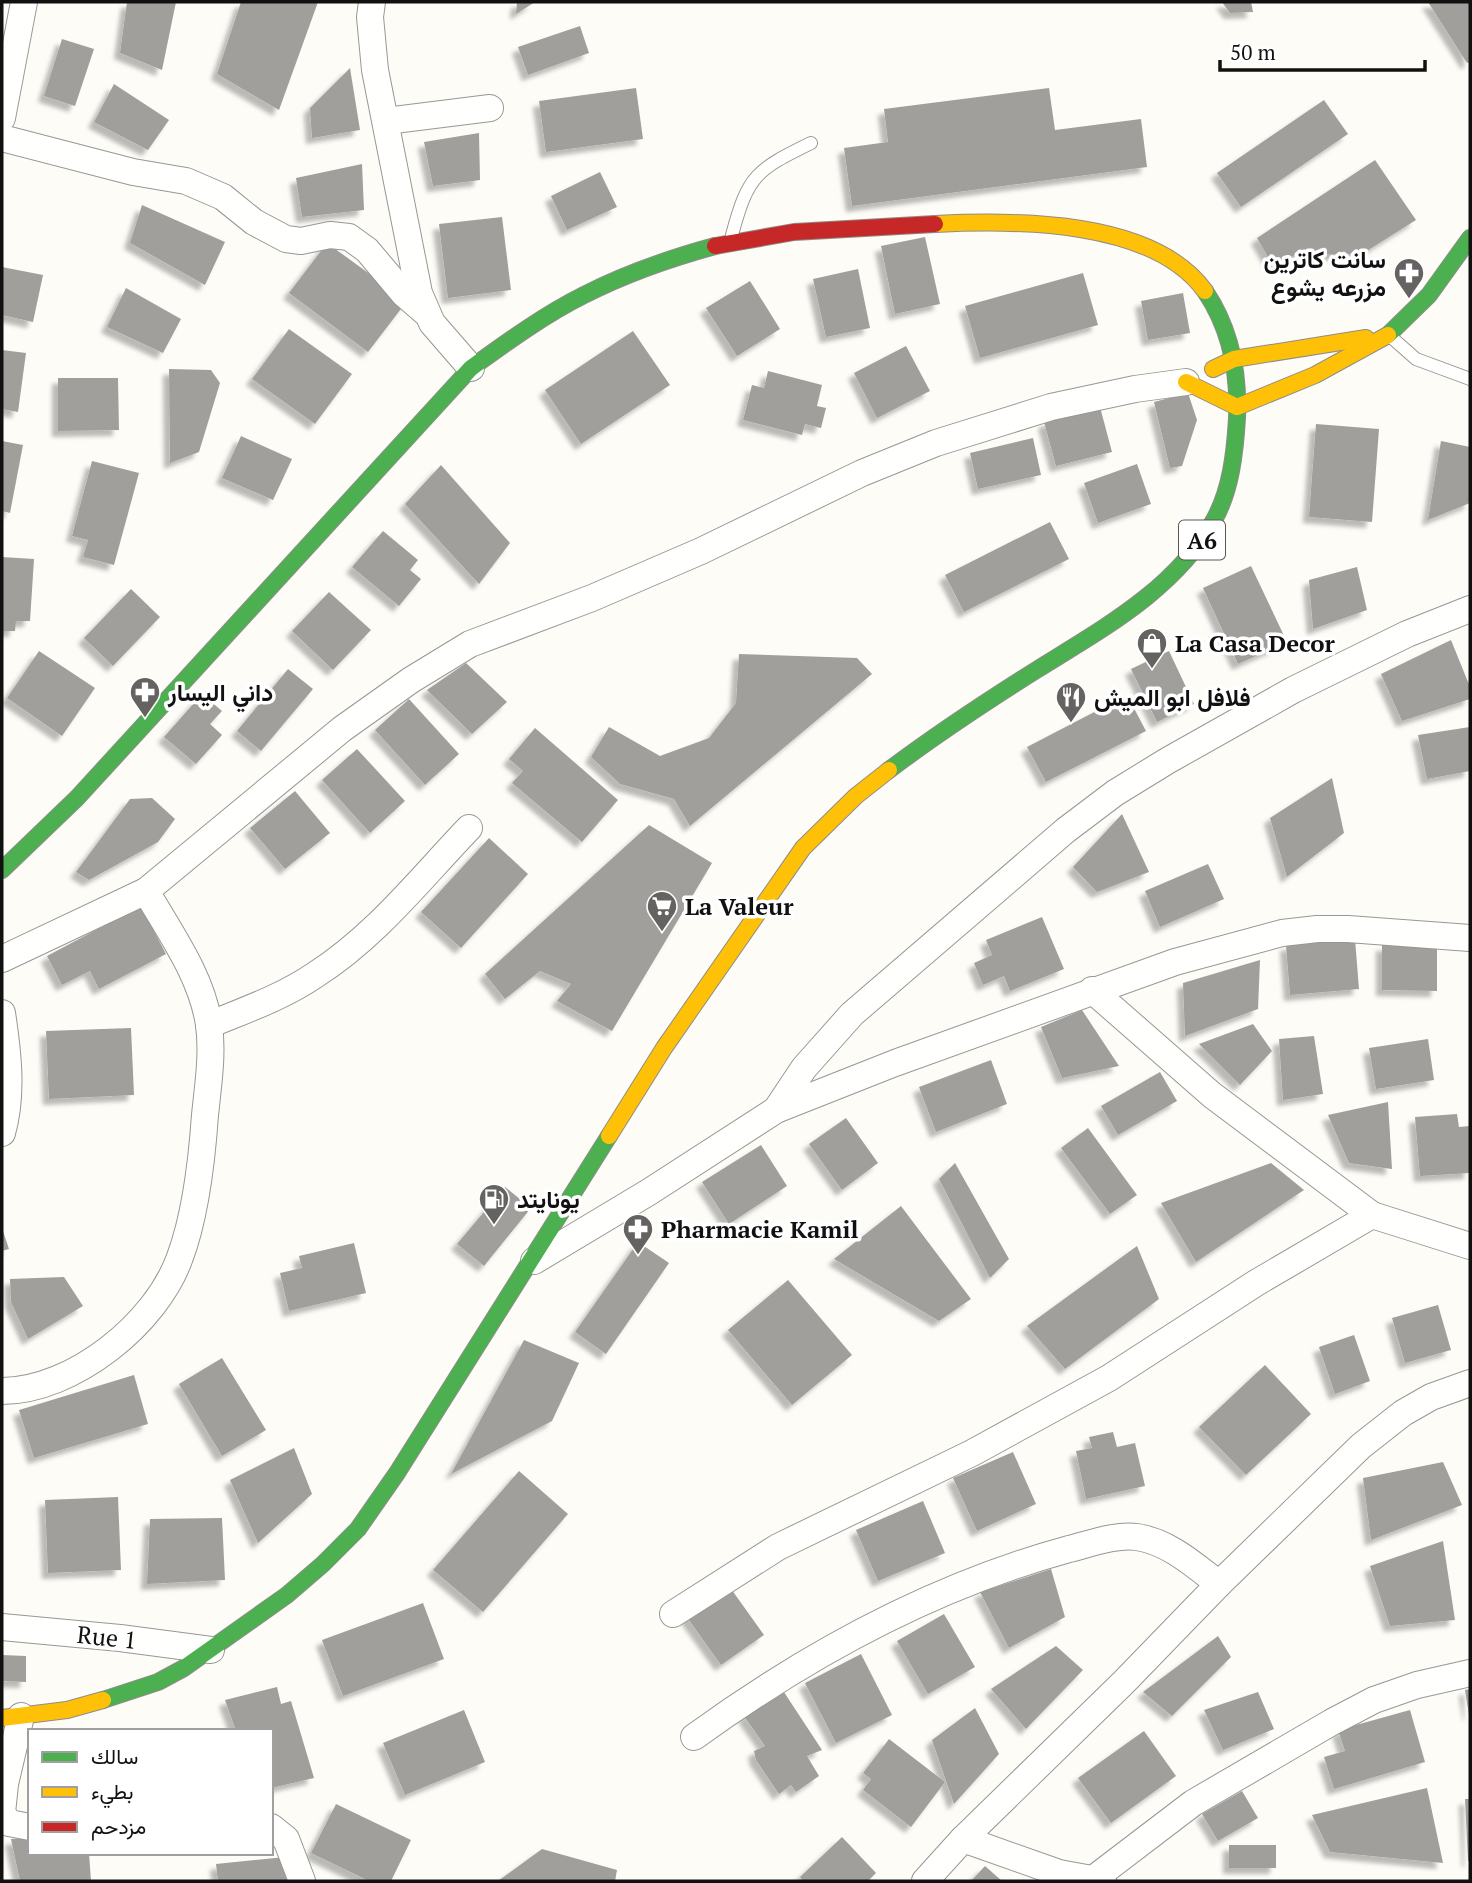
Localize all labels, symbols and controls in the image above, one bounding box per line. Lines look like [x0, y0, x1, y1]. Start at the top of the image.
scale bar [1220, 28, 1425, 72]
text: 50 m [1230, 38, 1276, 66]
place label: سانت كاترين مزرعه يشوع [1263, 243, 1386, 304]
pharmacy icon: سانت كاترين مزرعه يشوع [1392, 256, 1426, 300]
road number: A6 [1179, 520, 1225, 560]
shop icon: La Casa Decor [1135, 626, 1169, 670]
place label: La Casa Decor [1175, 627, 1336, 659]
pharmacy icon: داني اليسار [128, 675, 162, 719]
place label: داني اليسار [167, 676, 273, 713]
restaurant icon: فلافل ابو الميش [1054, 680, 1088, 724]
place label: فلافل ابو الميش [1094, 681, 1251, 713]
supermarket icon: La Valeur [645, 889, 679, 933]
place label: La Valeur [685, 890, 794, 922]
fuel station icon: يونايتد [477, 1182, 511, 1226]
place label: يونايتد [517, 1183, 580, 1215]
pharmacy icon: Pharmacie Kamil [621, 1212, 655, 1256]
place label: Pharmacie Kamil [661, 1213, 858, 1245]
street label: Rue 1 [76, 1618, 138, 1656]
legend [28, 1729, 273, 1855]
text: سالك [91, 1742, 138, 1770]
text: بطيء [91, 1777, 134, 1809]
text: مزدحم [91, 1812, 146, 1841]

